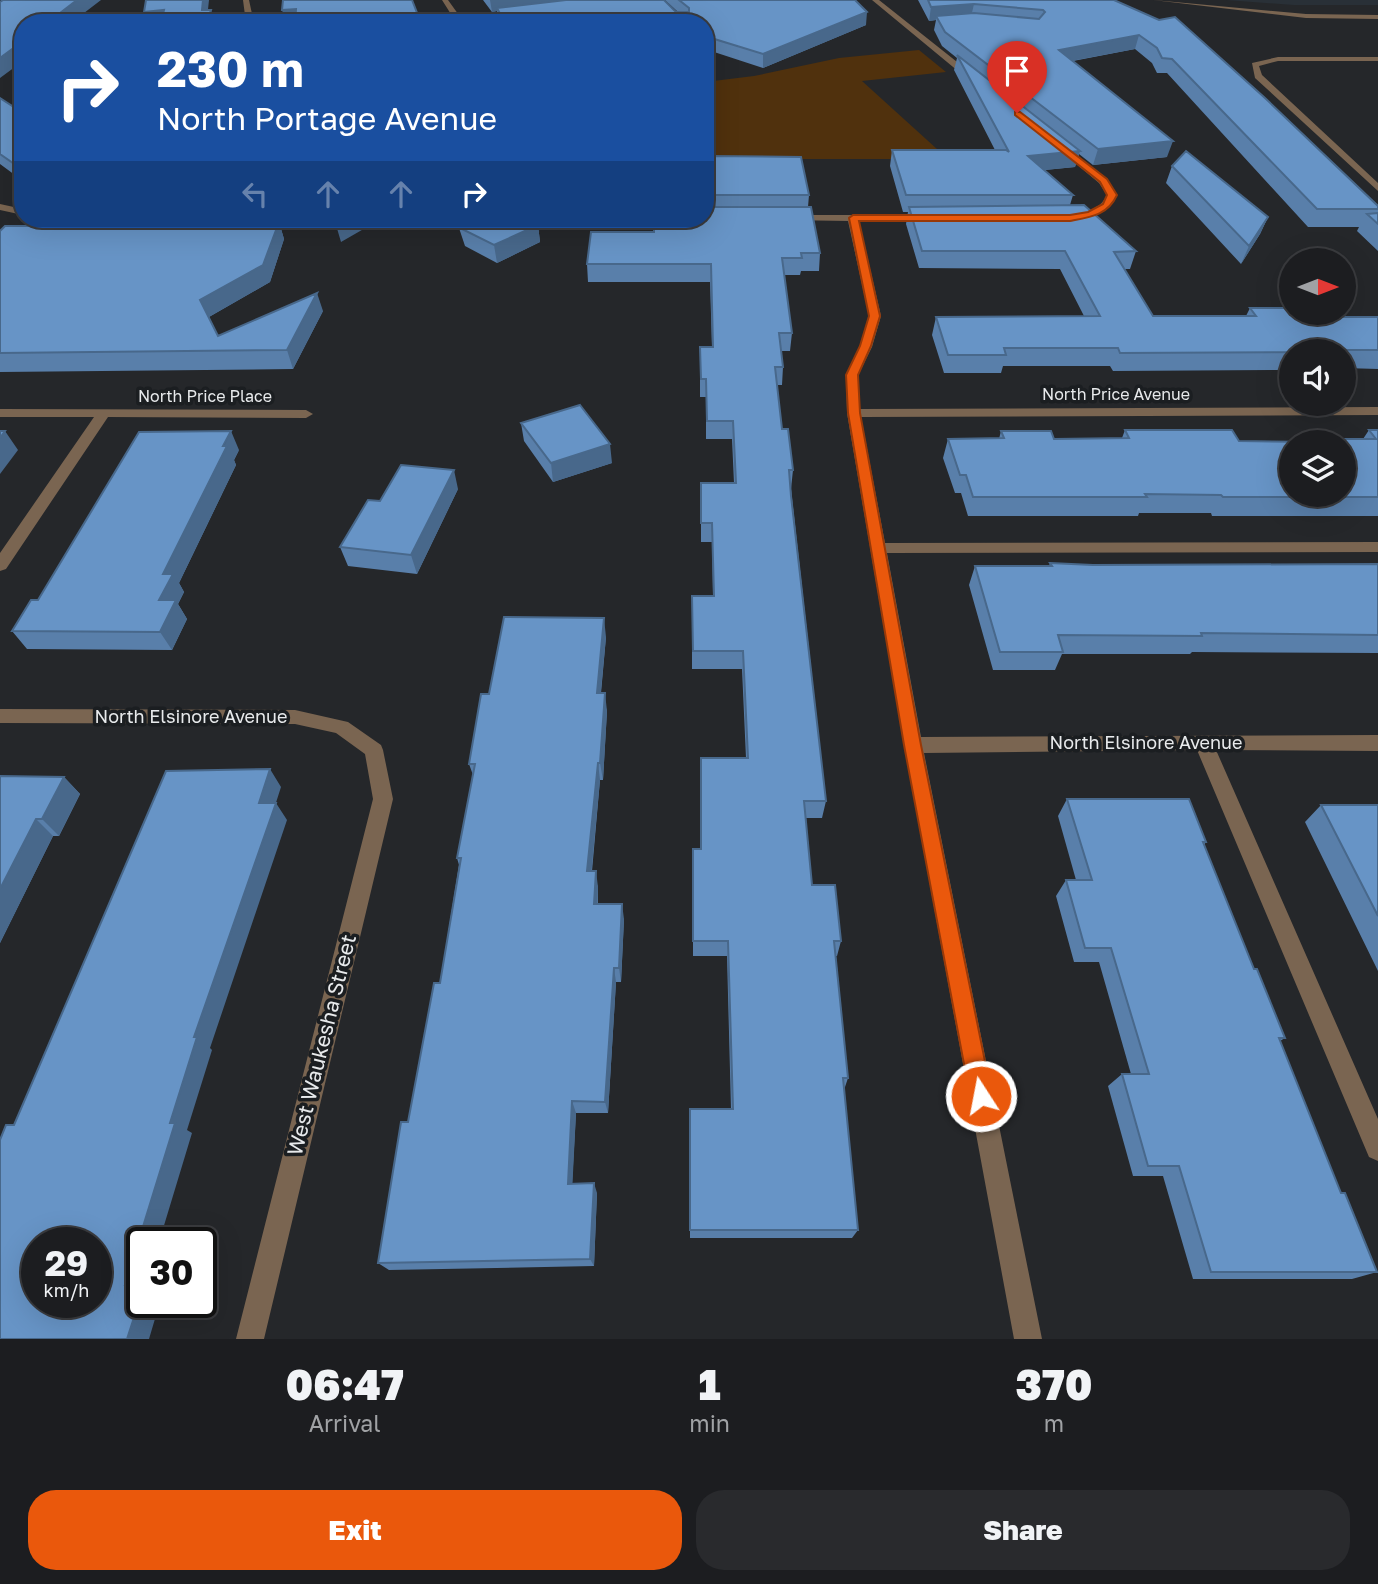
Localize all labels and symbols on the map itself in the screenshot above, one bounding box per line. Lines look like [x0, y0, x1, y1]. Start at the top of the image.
pin [987, 41, 1047, 113]
north arrow [1279, 248, 1356, 326]
street label: North Price Avenue [1042, 384, 1190, 404]
street label: North Price Place [138, 386, 272, 406]
street label: North Elsinore Avenue [95, 705, 287, 727]
street label: North Elsinore Avenue [1050, 731, 1242, 753]
street label: West Waukesha Street [281, 931, 361, 1158]
position arrow [944, 1059, 1018, 1133]
speed limit sign: 30 [126, 1227, 217, 1318]

